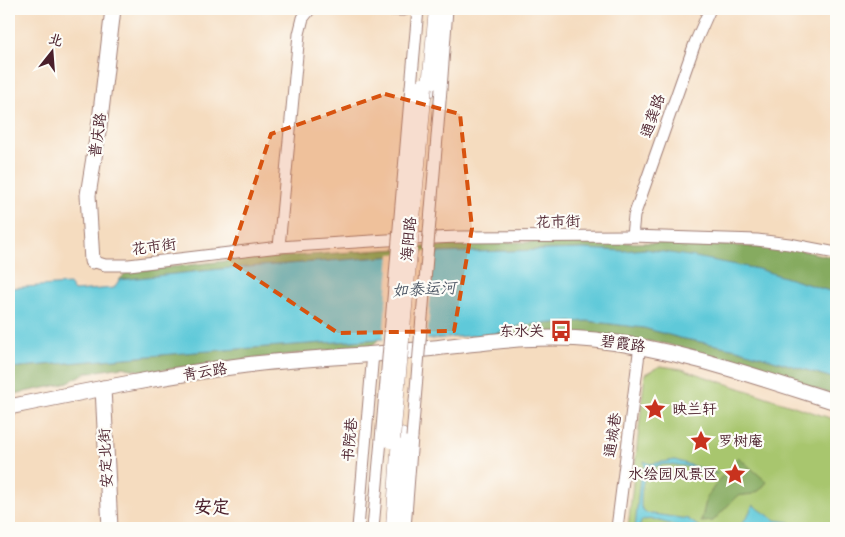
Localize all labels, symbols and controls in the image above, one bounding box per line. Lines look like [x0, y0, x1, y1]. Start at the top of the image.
north arrow [28, 28, 78, 78]
text: 北 [46, 30, 65, 50]
street label: 通龚路 [637, 92, 669, 140]
street label: 普庆路 [85, 111, 111, 159]
street label: 花市街 [535, 212, 581, 232]
street label: 海阳路 [398, 216, 420, 262]
street label: 花市街 [131, 235, 177, 259]
water label: 如泰运河 [392, 279, 459, 301]
bus stop icon: 东水关 [548, 318, 574, 344]
place label: 东水关 [499, 322, 544, 341]
street label: 碧霞路 [599, 331, 647, 357]
street label: 青云路 [181, 359, 229, 385]
place icon: 映兰轩 [642, 396, 668, 422]
place label: 映兰轩 [672, 400, 717, 419]
street label: 通城巷 [600, 411, 626, 459]
street label: 书院巷 [339, 417, 361, 463]
street label: 安定北街 [95, 428, 117, 488]
place icon: 罗树庵 [688, 428, 714, 454]
place label: 罗树庵 [718, 432, 763, 451]
place icon: 水绘园风景区 [722, 461, 748, 487]
place label: 水绘园风景区 [628, 465, 718, 484]
district label: 安定 [194, 497, 230, 518]

